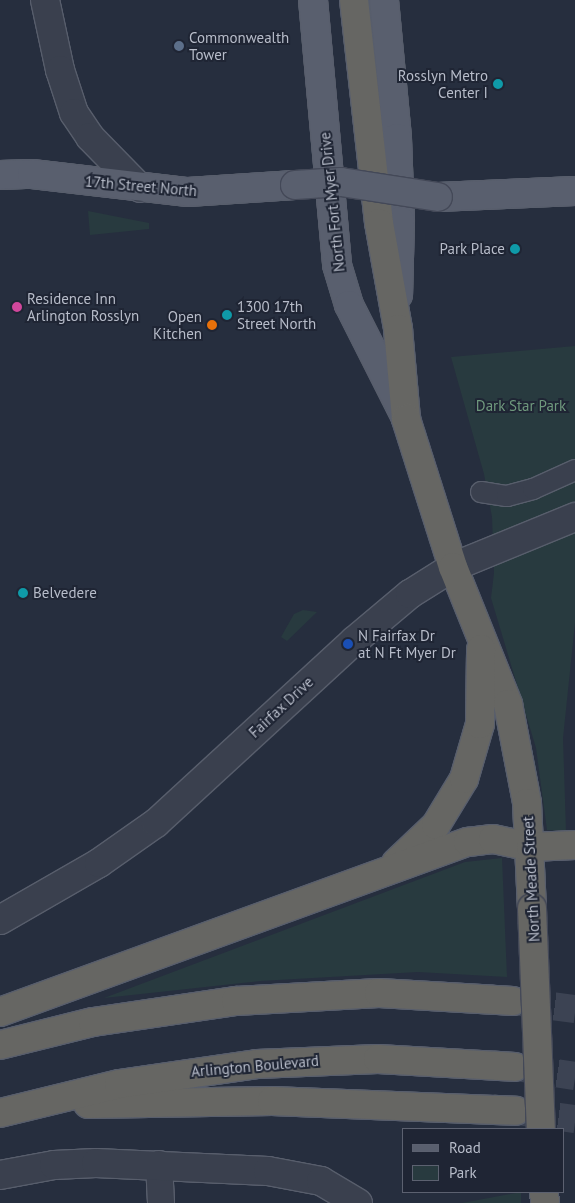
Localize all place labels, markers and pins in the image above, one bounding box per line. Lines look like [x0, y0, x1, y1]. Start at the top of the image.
place label: Commonwealth Tower [189, 28, 289, 63]
marker: Commonwealth Tower [173, 40, 185, 52]
place label: Rosslyn Metro Center I [398, 66, 488, 101]
marker: Rosslyn Metro Center I [492, 78, 504, 90]
place label: Park Place [439, 240, 505, 258]
marker: Park Place [509, 243, 521, 255]
place label: Residence Inn Arlington Rosslyn [27, 289, 139, 324]
place label: 1300 17th Street North [237, 297, 316, 332]
marker: Residence Inn Arlington Rosslyn [11, 301, 23, 313]
place label: Open Kitchen [153, 307, 202, 342]
marker: 1300 17th Street North [221, 309, 233, 321]
marker: Open Kitchen [206, 319, 218, 331]
place label: Belvedere [33, 584, 97, 602]
marker: Belvedere [17, 587, 29, 599]
place label: N Fairfax Dr at N Ft Myer Dr [358, 626, 456, 661]
marker: N Fairfax Dr at N Ft Myer Dr [342, 638, 354, 650]

